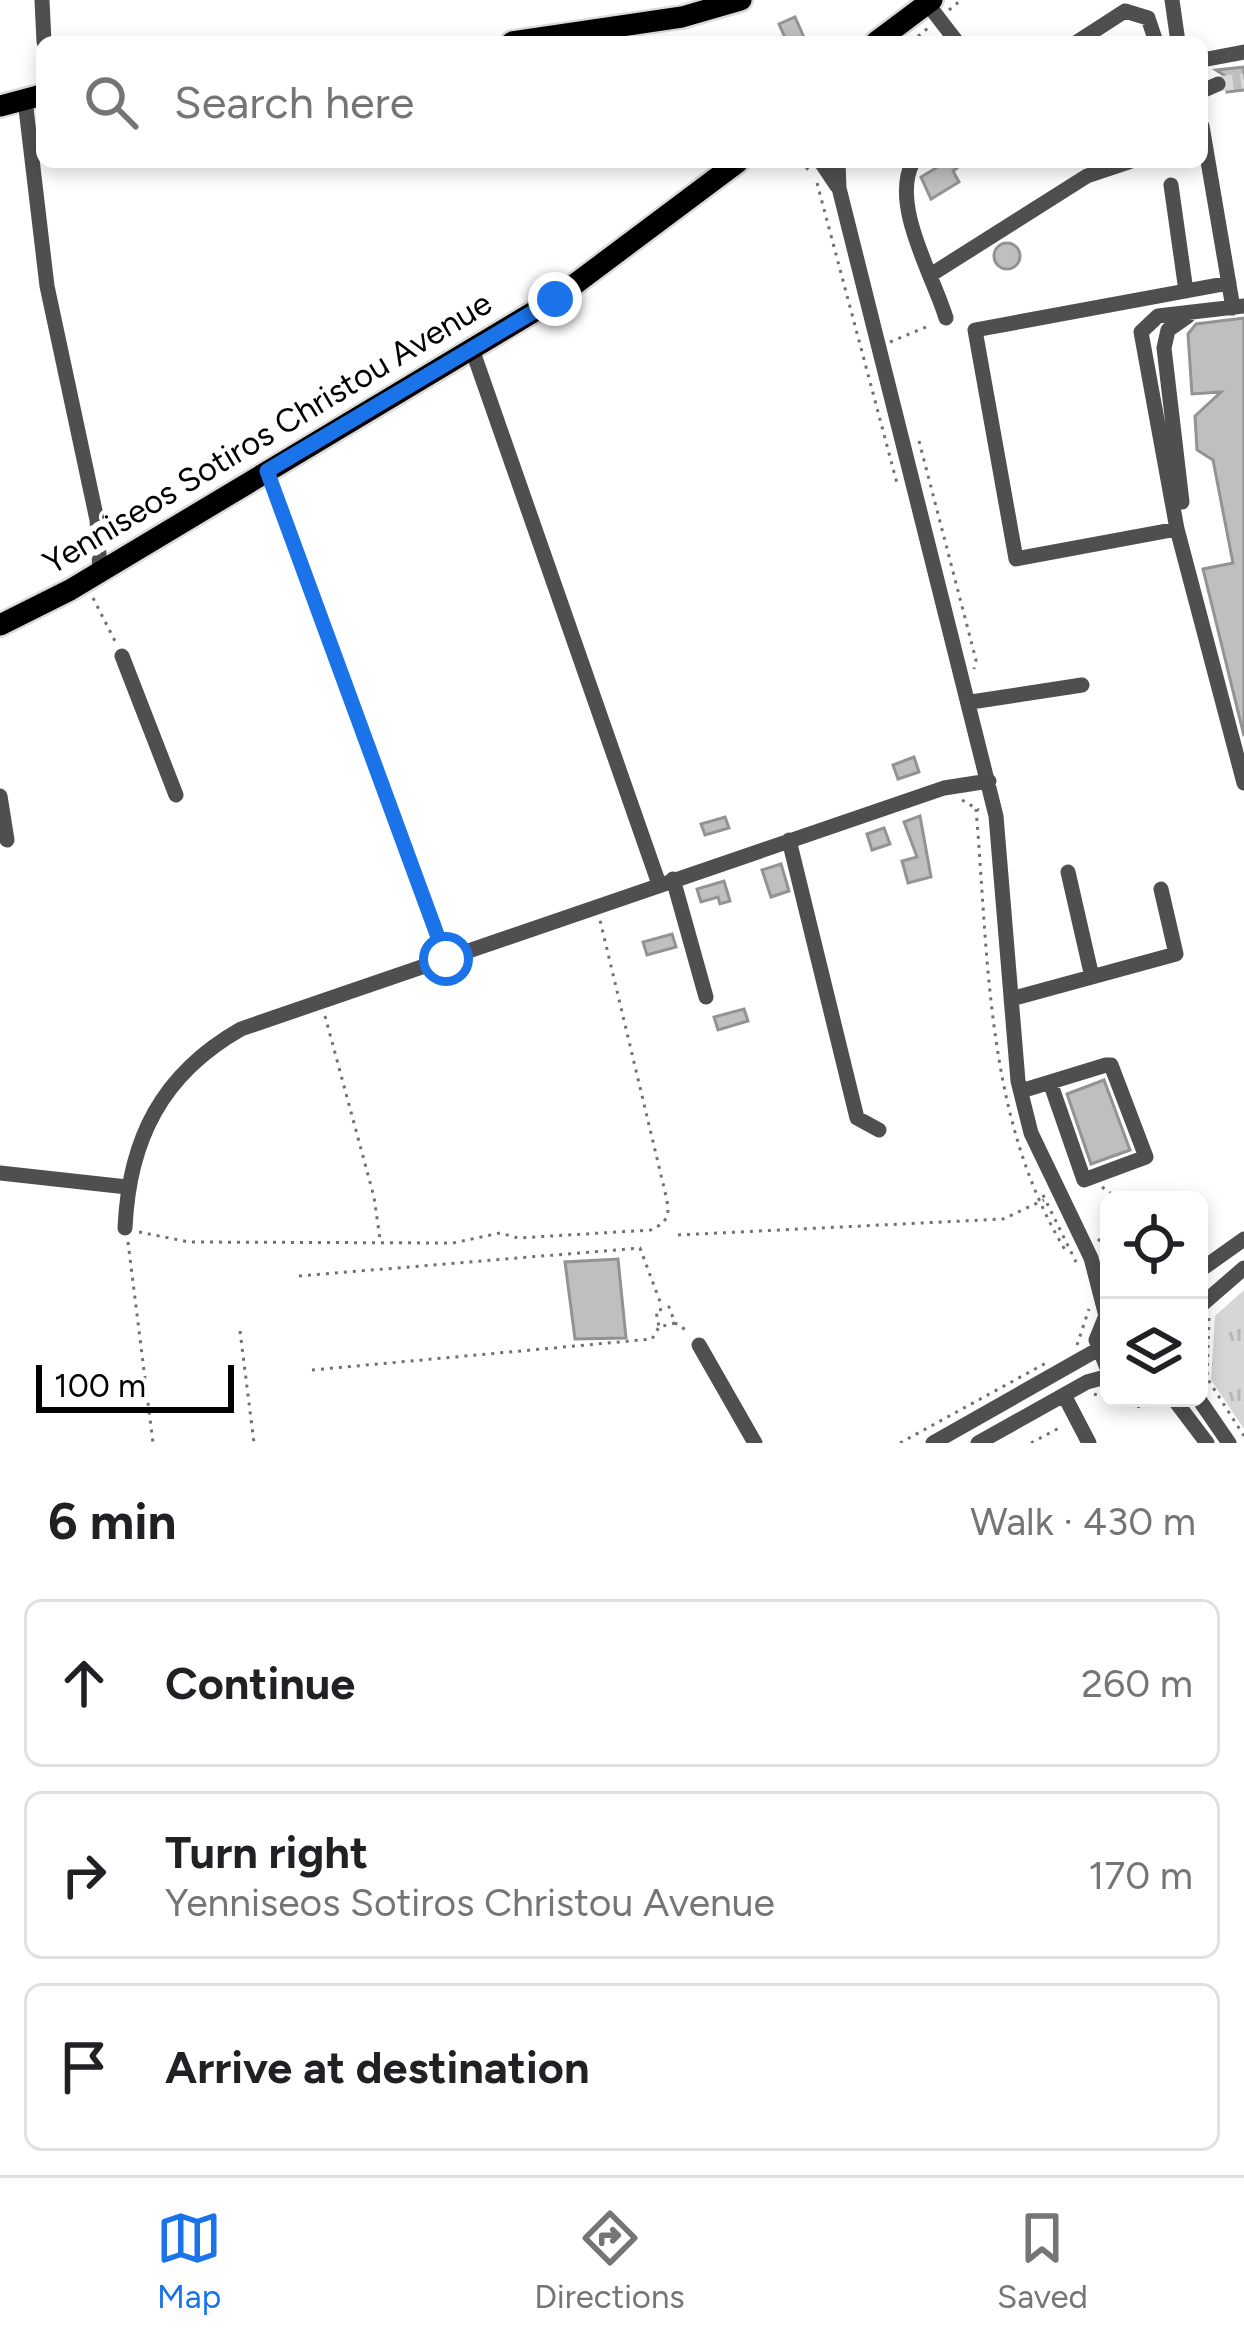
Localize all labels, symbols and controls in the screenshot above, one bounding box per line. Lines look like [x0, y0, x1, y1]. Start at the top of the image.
search box [36, 36, 1208, 168]
icon: search [78, 69, 144, 135]
text: Search here [174, 75, 414, 129]
route end [528, 272, 582, 326]
street label: Yenniseos Sotiros Christou Avenue [36, 283, 498, 582]
route start [419, 932, 473, 986]
map controls [1100, 1191, 1208, 1407]
button: locate [1100, 1191, 1208, 1299]
button: layers [1100, 1299, 1208, 1407]
scale bar [36, 1359, 234, 1412]
text: 100 m [54, 1366, 146, 1405]
text: 6 min [48, 1491, 177, 1552]
text: Walk · 430 m [970, 1498, 1196, 1545]
icon: ahead [51, 1650, 117, 1716]
text: Continue [165, 1656, 355, 1710]
text: 260 m [1081, 1660, 1193, 1707]
text: Turn right [165, 1825, 368, 1879]
icon: right [51, 1842, 117, 1908]
text: 170 m [1088, 1852, 1193, 1899]
text: Yenniseos Sotiros Christou Avenue [165, 1879, 775, 1926]
icon: arrive [51, 2034, 117, 2100]
text: Arrive at destination [165, 2040, 589, 2094]
tab: Map [156, 2205, 222, 2316]
tab: Directions [534, 2205, 685, 2316]
tab: Saved [997, 2205, 1088, 2316]

